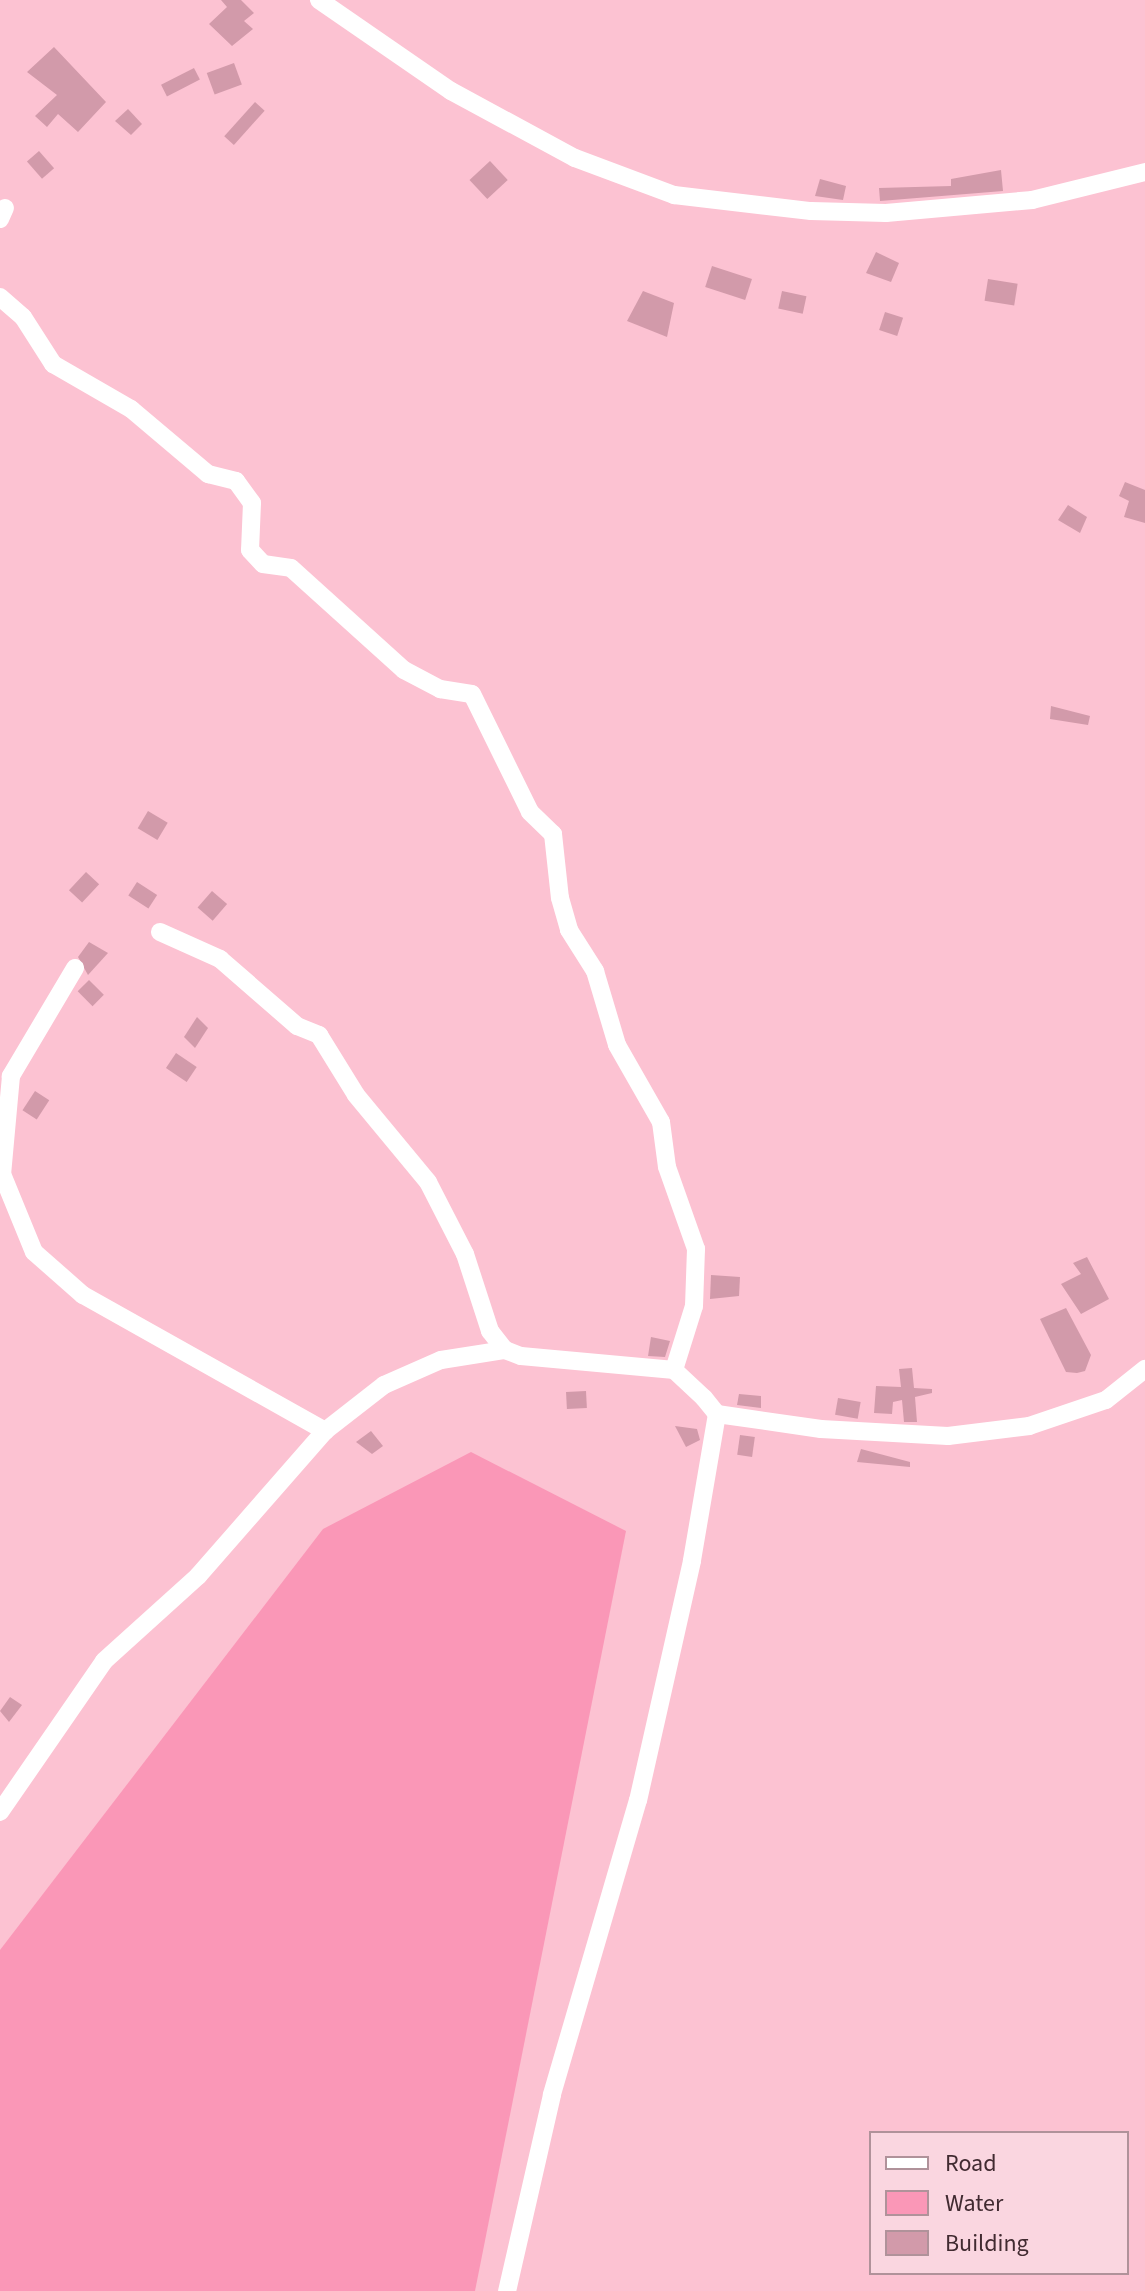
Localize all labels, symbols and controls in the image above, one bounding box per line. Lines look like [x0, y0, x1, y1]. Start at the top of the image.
legend [869, 2131, 1129, 2275]
text: Road [945, 2146, 997, 2181]
text: Water [945, 2186, 1003, 2221]
text: Building [945, 2226, 1029, 2261]

